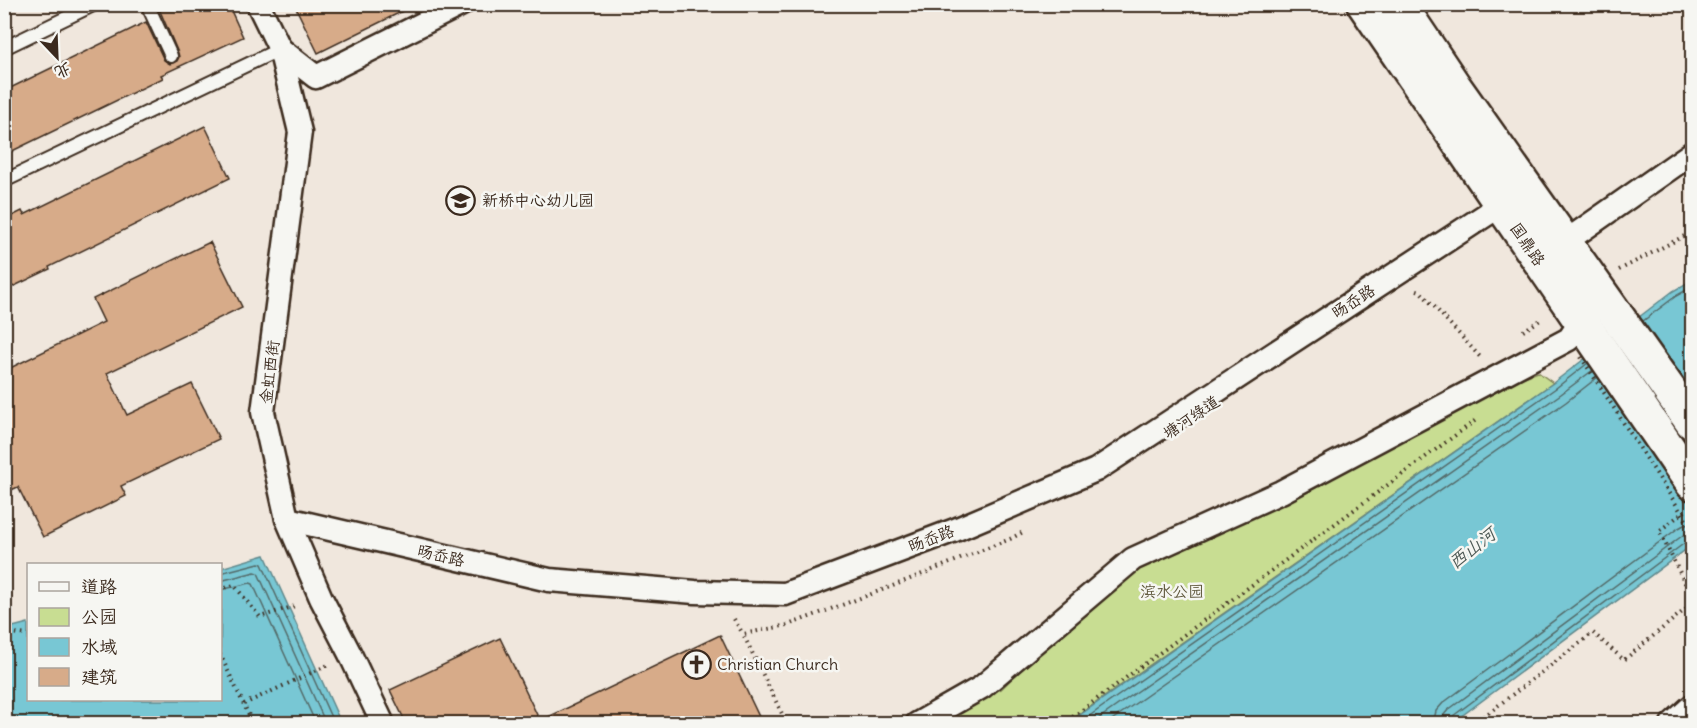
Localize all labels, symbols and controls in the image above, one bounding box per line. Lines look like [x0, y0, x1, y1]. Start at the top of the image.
north arrow [27, 27, 87, 87]
text: 北 [52, 58, 74, 83]
school or university icon: 新桥中心幼儿园 [445, 184, 477, 216]
place label: 新桥中心幼儿园 [482, 190, 594, 210]
street label: 国鼎路 [1506, 219, 1550, 269]
street label: 旸岙路 [1327, 280, 1379, 322]
street label: 金虹西街 [255, 339, 283, 405]
street label: 塘河绿道 [1159, 391, 1223, 443]
street label: 旸岙路 [905, 520, 957, 556]
water label: 西山河 [1444, 520, 1503, 574]
street label: 旸岙路 [415, 540, 467, 570]
legend [27, 563, 222, 701]
text: 道路 [81, 575, 117, 598]
park label: 滨水公园 [1140, 581, 1204, 601]
text: 公园 [81, 605, 117, 628]
text: 水域 [81, 635, 117, 658]
church icon: Christian Church [680, 648, 712, 680]
place label: Christian Church [717, 654, 838, 674]
text: 建筑 [81, 665, 117, 688]

